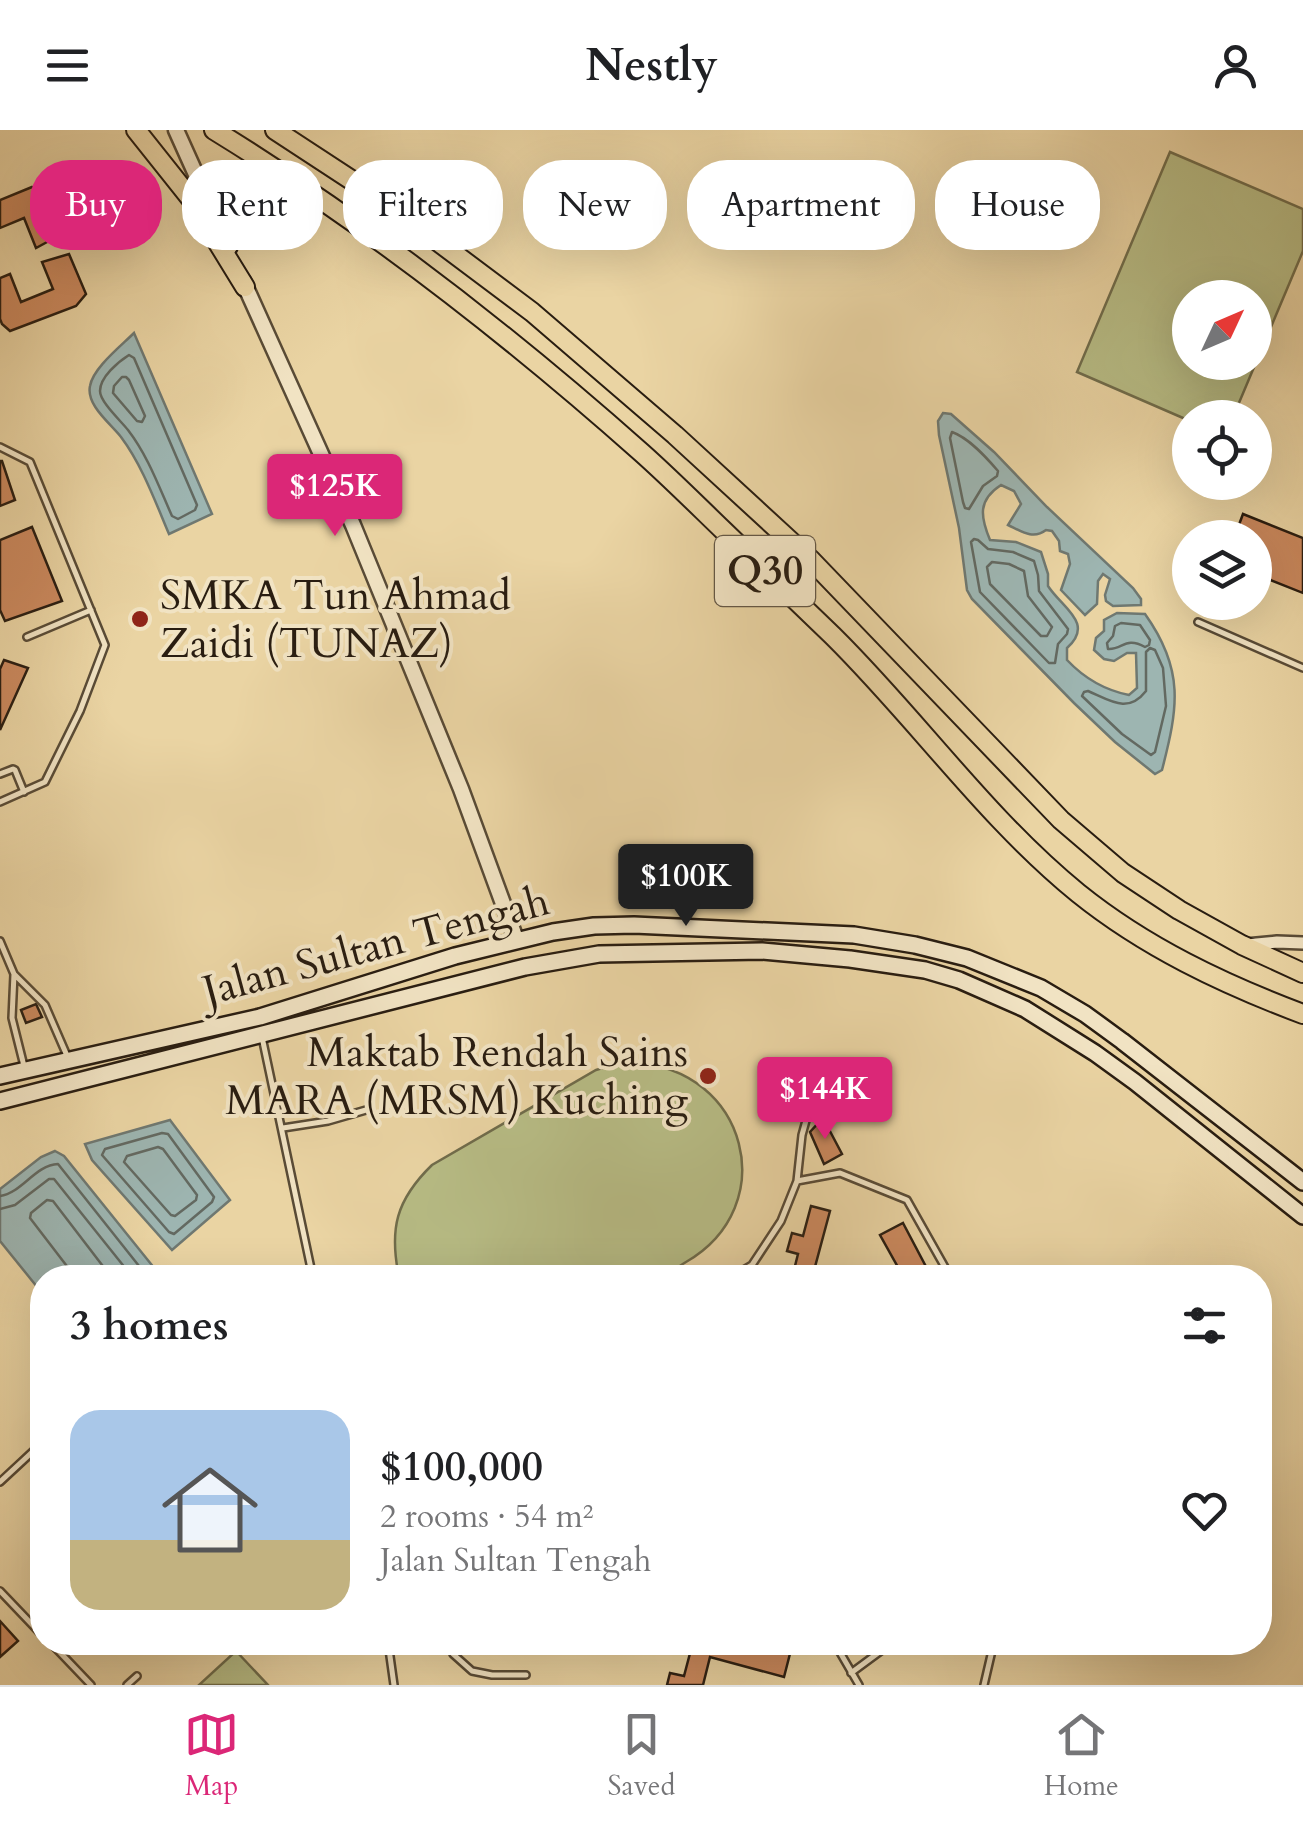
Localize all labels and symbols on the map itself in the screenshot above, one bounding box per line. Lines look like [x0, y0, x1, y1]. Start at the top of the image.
north arrow [1172, 280, 1272, 380]
pin: $125K [265, 454, 405, 539]
road number: Q30 [715, 536, 815, 606]
place label: SMKA Tun Ahmad Zaidi (TUNAZ) [160, 567, 511, 672]
marker: SMKA Tun Ahmad Zaidi (TUNAZ) [129, 608, 151, 630]
pin: $100K [616, 844, 756, 929]
street label: Jalan Sultan Tengah [191, 872, 555, 1021]
place label: Maktab Rendah Sains MARA (MRSM) Kuching [225, 1024, 688, 1129]
pin: $144K [755, 1057, 895, 1142]
marker: Maktab Rendah Sains MARA (MRSM) Kuching [697, 1065, 719, 1087]

